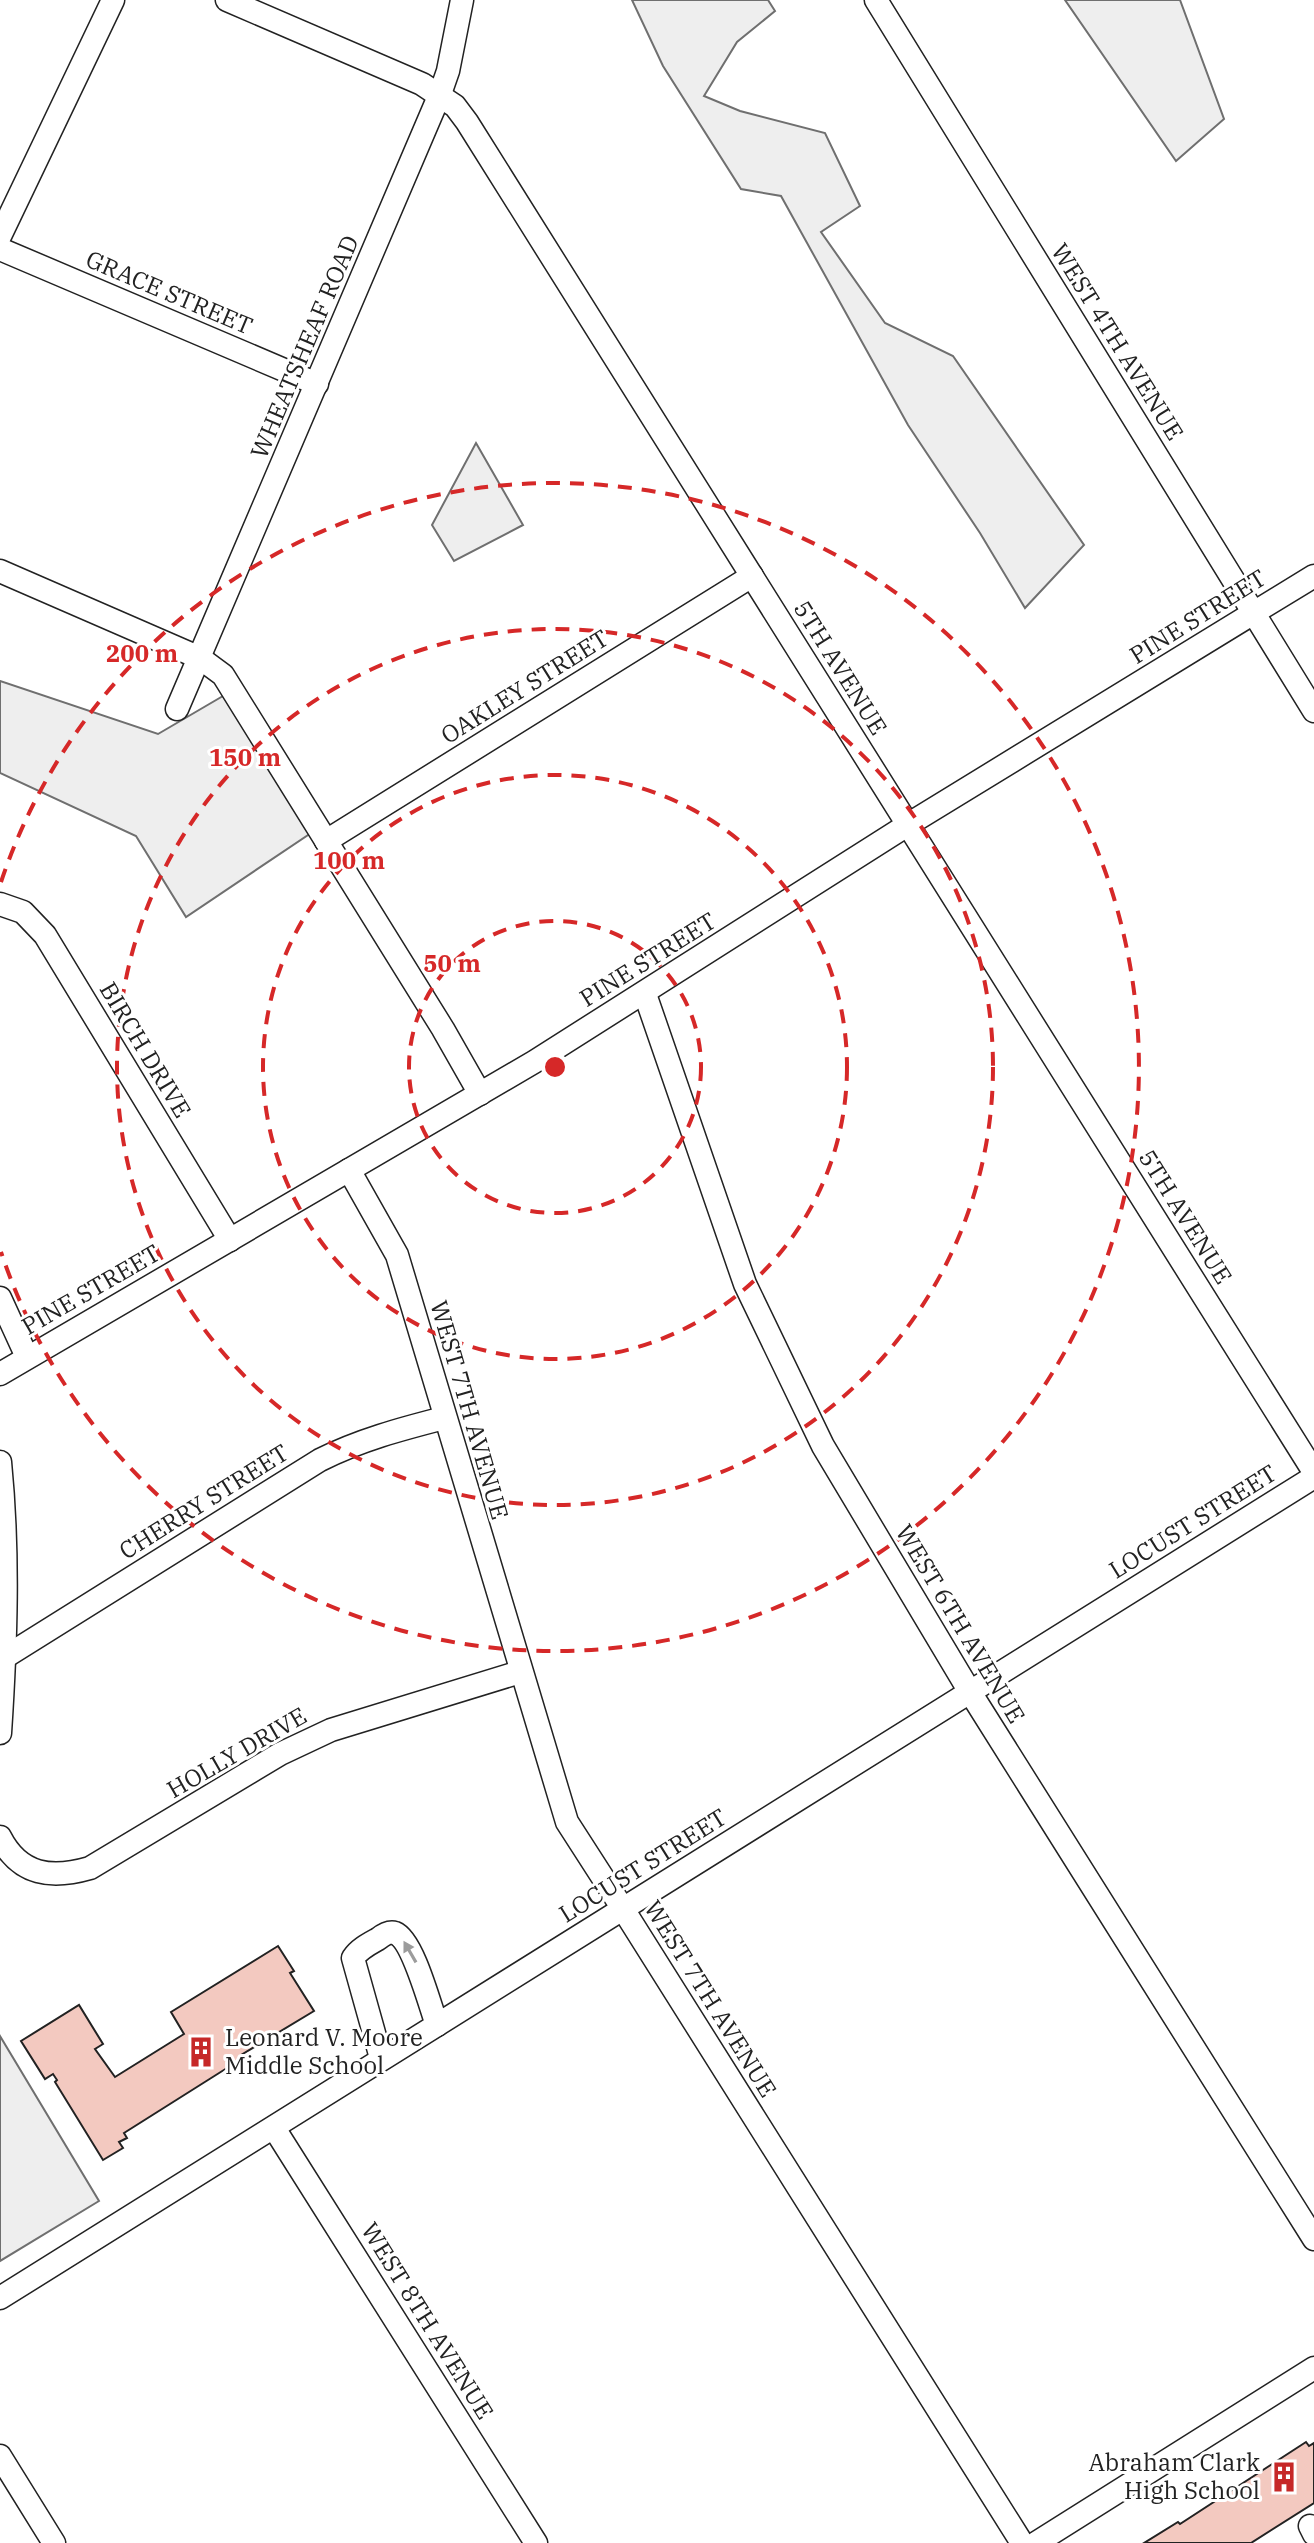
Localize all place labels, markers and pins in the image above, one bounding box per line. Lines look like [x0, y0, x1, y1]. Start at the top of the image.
centre of rings [541, 1053, 569, 1081]
place label: Leonard V. Moore Middle School [225, 2021, 423, 2081]
building icon: Leonard V. Moore Middle School [184, 2035, 218, 2069]
place label: Abraham Clark High School [1088, 2446, 1260, 2506]
building icon: Abraham Clark High School [1267, 2460, 1301, 2494]

